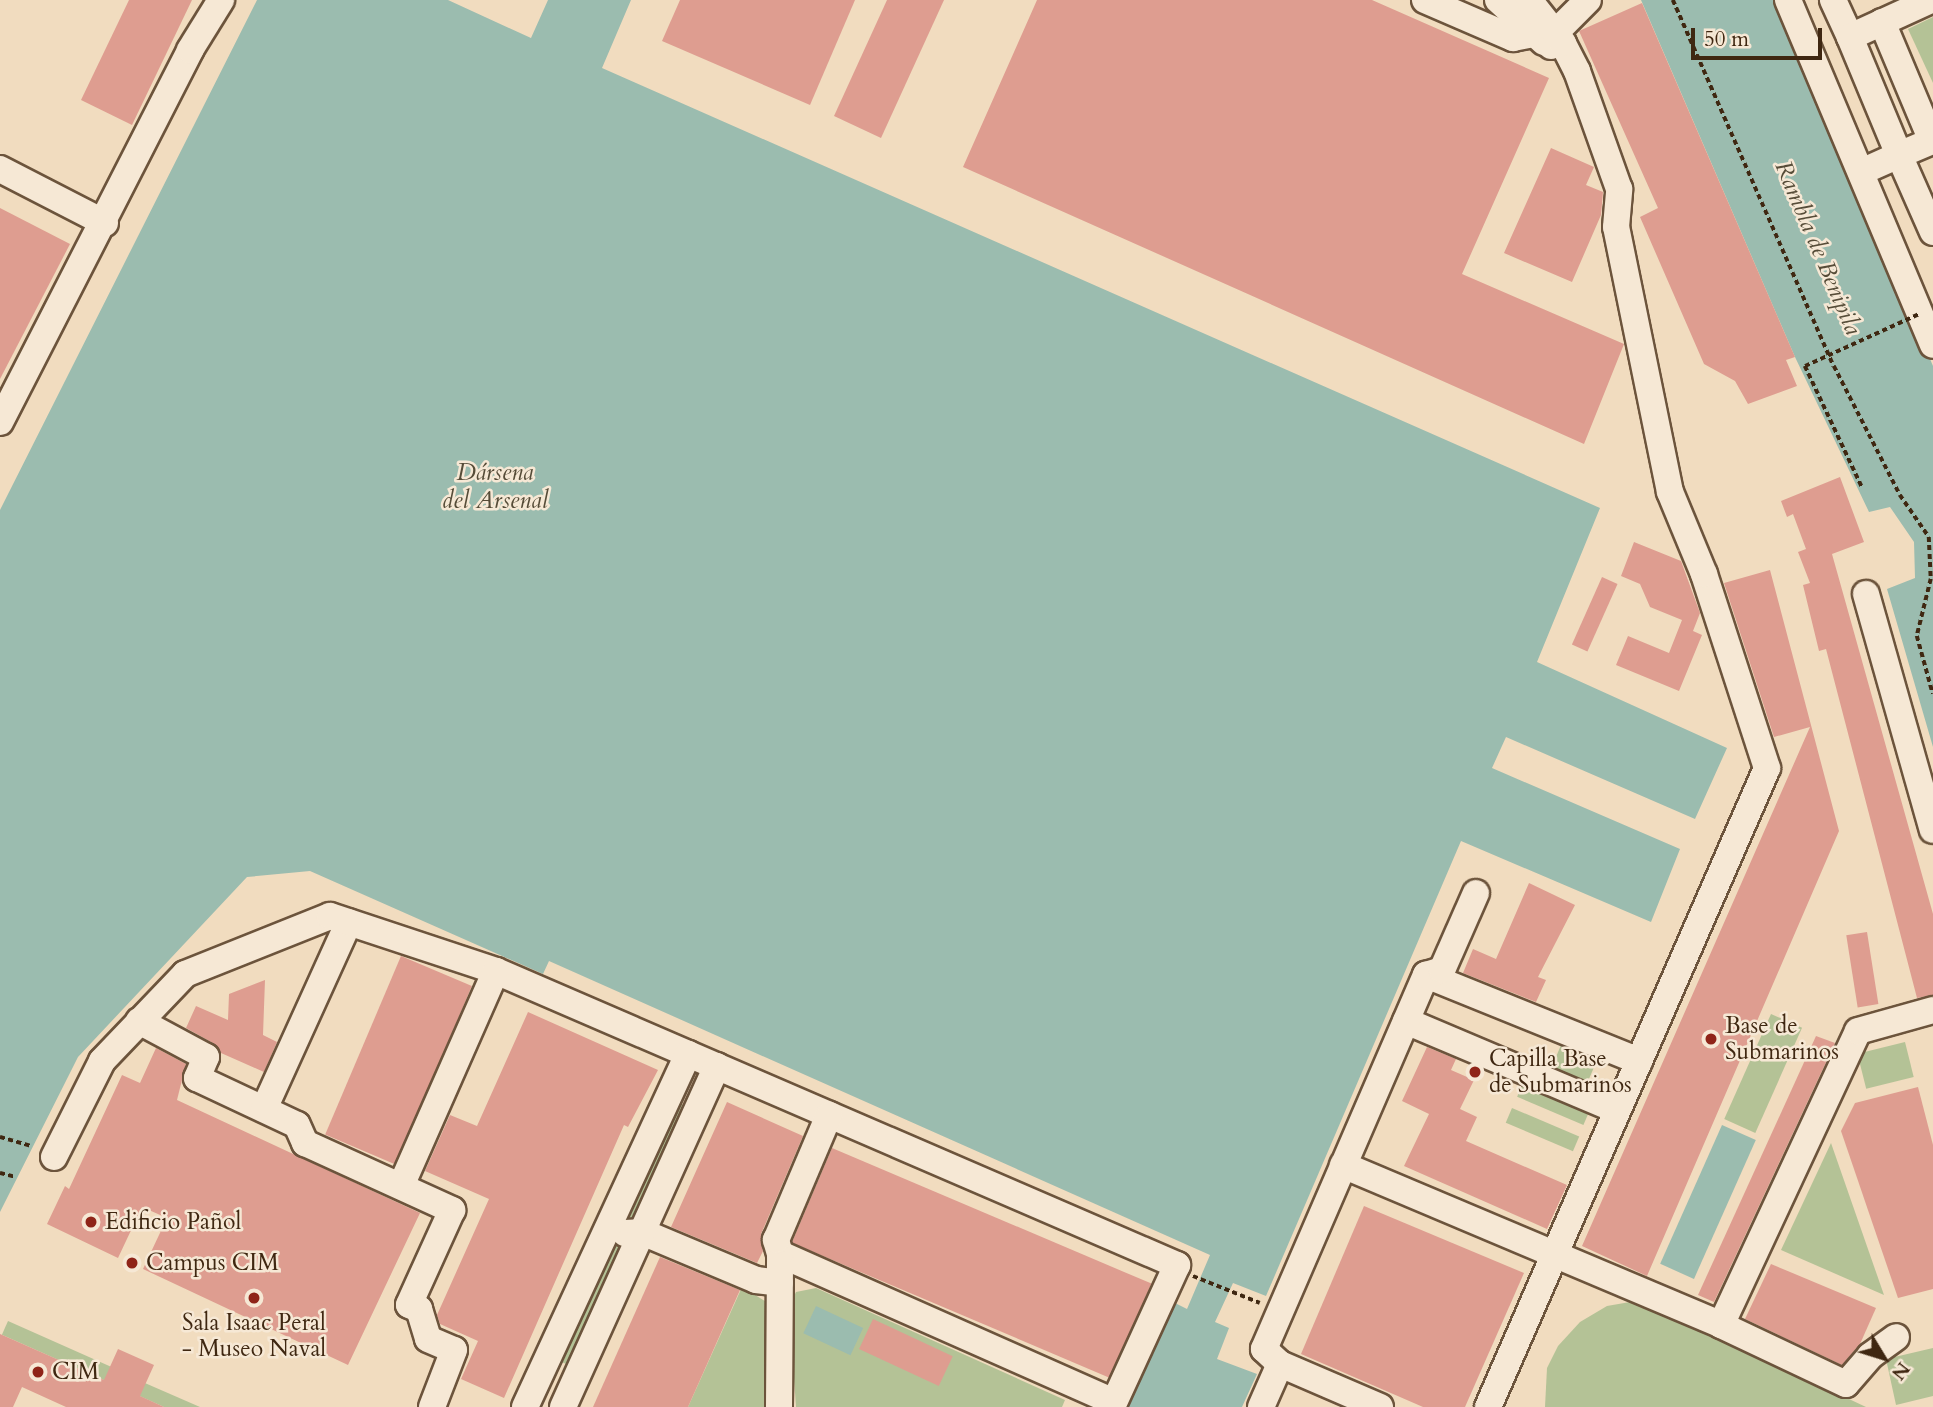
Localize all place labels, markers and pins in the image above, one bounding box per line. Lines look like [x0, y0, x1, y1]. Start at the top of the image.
place label: Base de Submarinos [1725, 1012, 1839, 1066]
marker: Base de Submarinos [1703, 1031, 1719, 1047]
place label: Capilla Base de Submarinos [1489, 1045, 1632, 1099]
marker: Capilla Base de Submarinos [1467, 1064, 1483, 1080]
place label: Edificio Pañol [105, 1208, 241, 1236]
marker: Edificio Pañol [83, 1214, 99, 1230]
place label: Campus CIM [146, 1249, 279, 1277]
marker: Campus CIM [124, 1255, 140, 1271]
marker: Sala Isaac Peral - Museo Naval [246, 1290, 262, 1306]
place label: Sala Isaac Peral - Museo Naval [182, 1309, 326, 1363]
place label: CIM [52, 1358, 99, 1386]
marker: CIM [30, 1364, 46, 1380]

